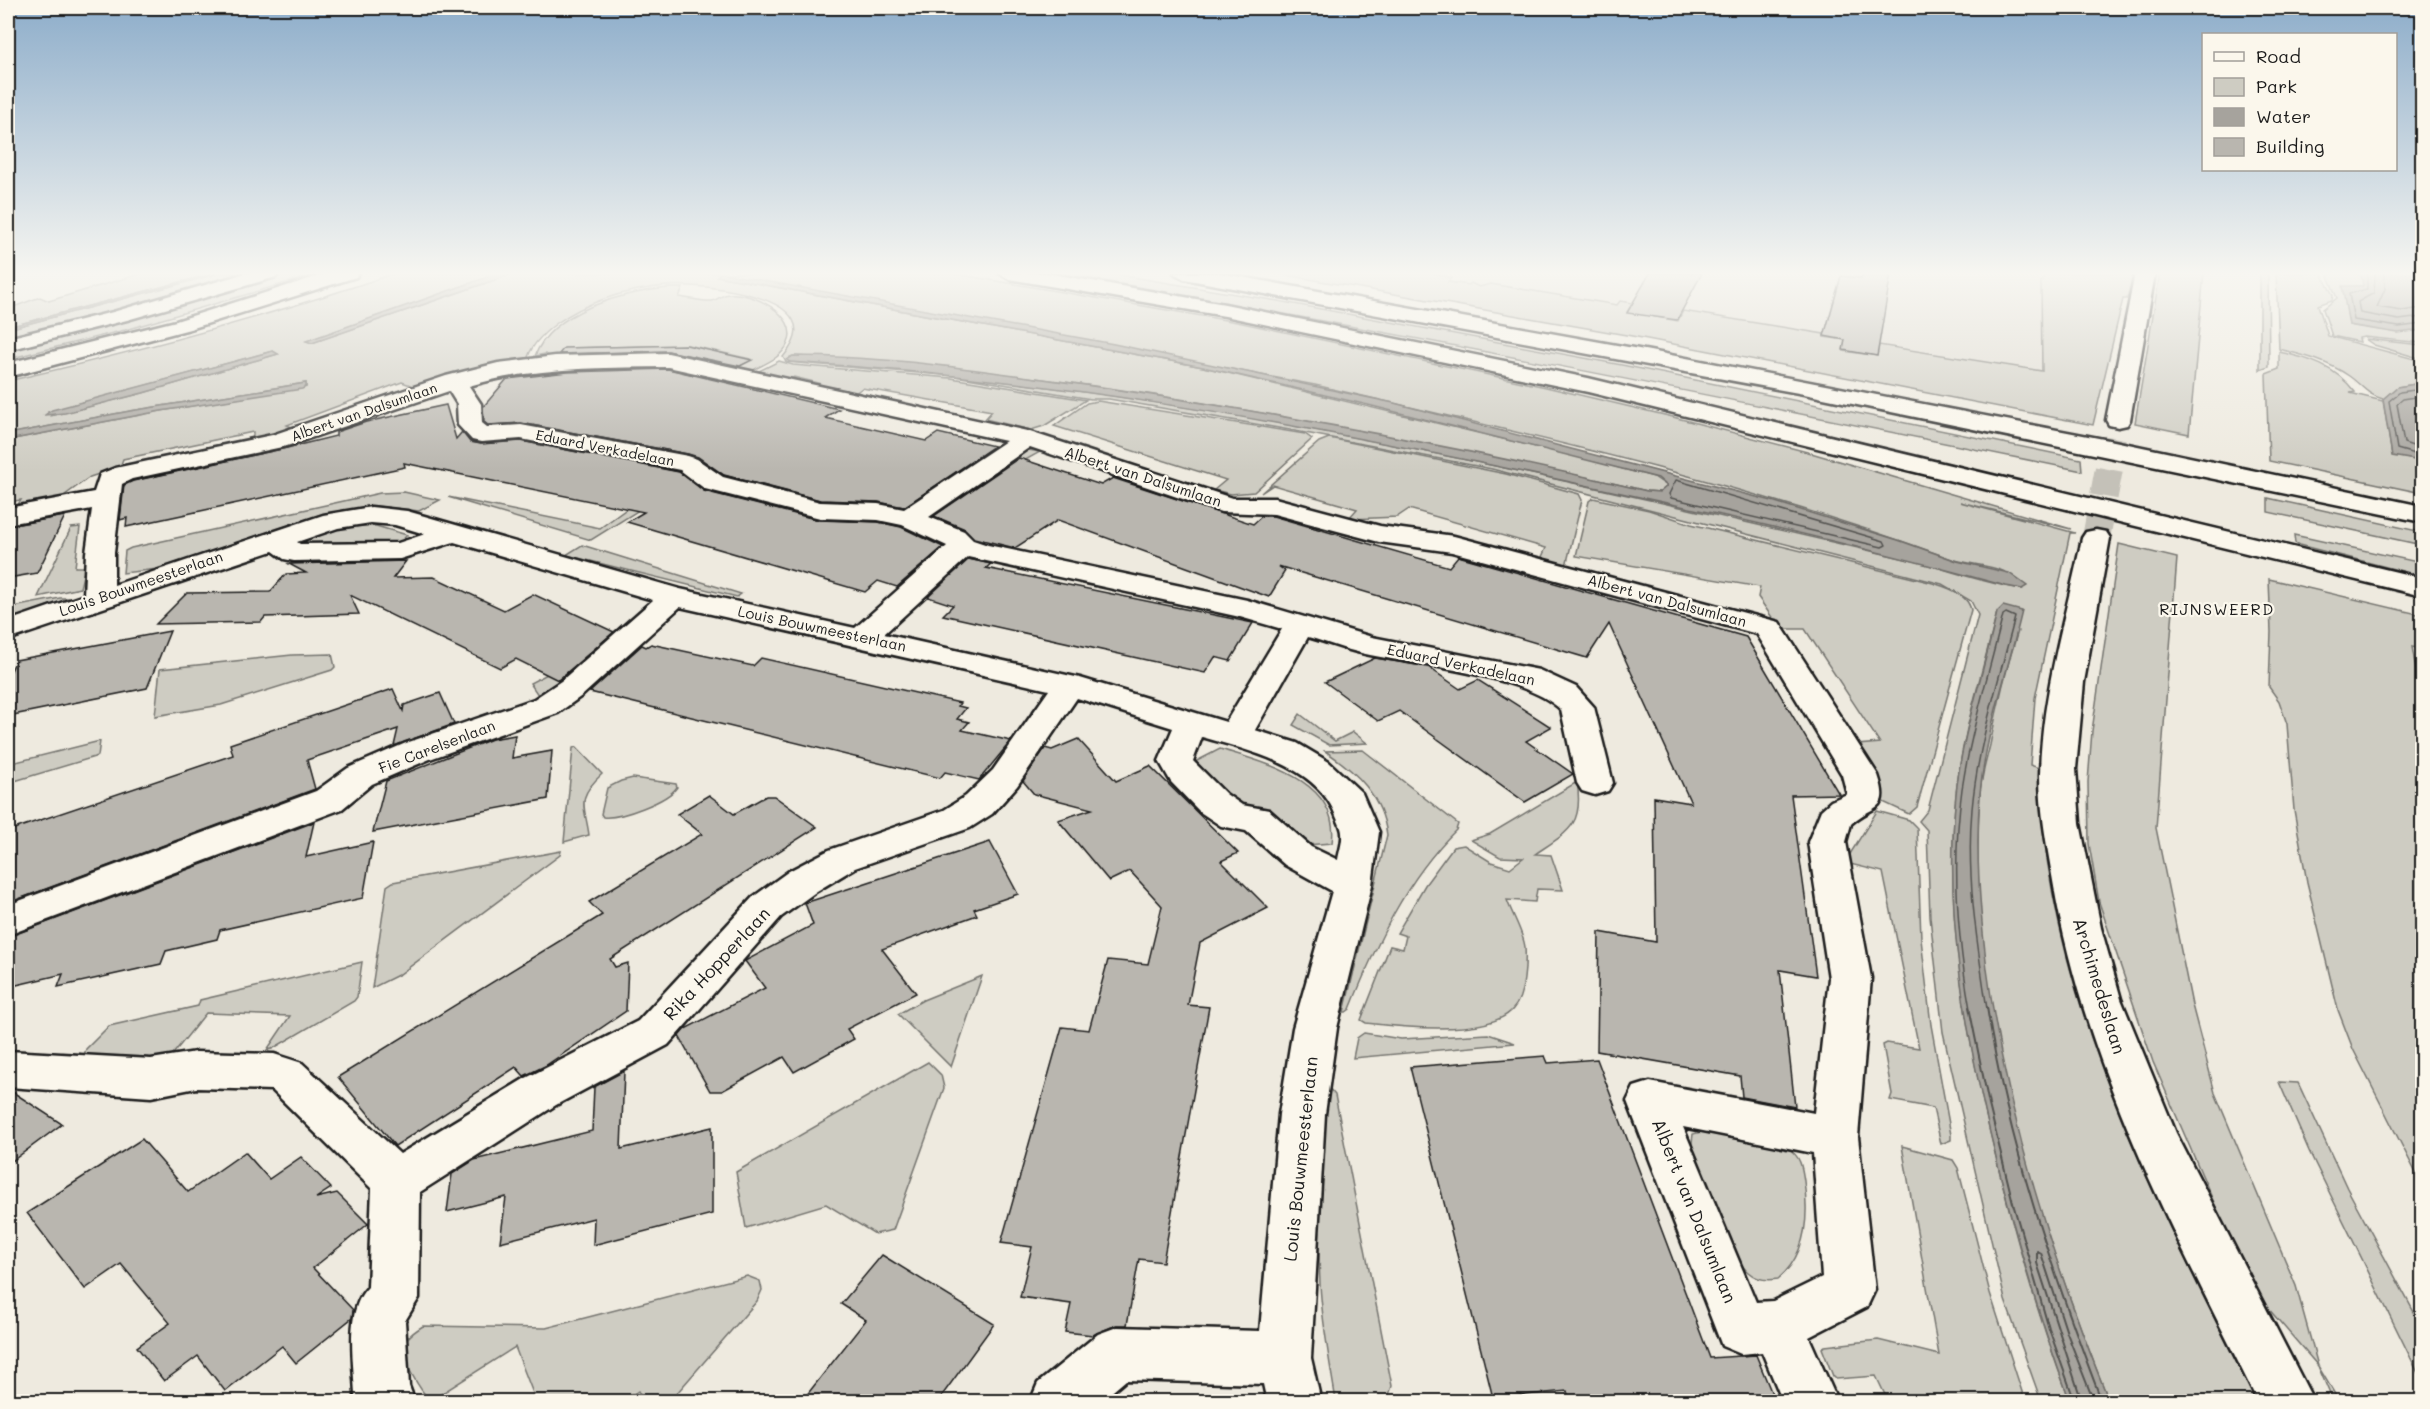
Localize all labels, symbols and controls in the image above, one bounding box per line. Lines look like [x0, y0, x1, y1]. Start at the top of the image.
legend [2202, 33, 2397, 171]
text: Road [2256, 44, 2301, 68]
text: Park [2256, 74, 2297, 98]
text: Water [2256, 104, 2311, 128]
text: Building [2256, 134, 2324, 158]
street label: Albert van Dalsumlaan [288, 378, 439, 445]
street label: Eduard Verkadelaan [534, 425, 676, 470]
street label: Albert van Dalsumlaan [1062, 441, 1224, 511]
street label: Louis Bouwmeesterlaan [56, 546, 225, 620]
street label: Albert van Dalsumlaan [1585, 569, 1749, 631]
district label: RIJNSWEERD [2159, 598, 2275, 619]
street label: Louis Bouwmeesterlaan [736, 600, 908, 656]
street label: Eduard Verkadelaan [1385, 639, 1537, 689]
street label: Fie Carelsenlaan [375, 715, 498, 778]
street label: Rika Hopperlaan [658, 902, 775, 1025]
street label: Archimedeslaan [2068, 915, 2132, 1057]
street label: Louis Bouwmeesterlaan [1277, 1055, 1323, 1263]
street label: Albert van Dalsumlaan [1647, 1115, 1743, 1306]

